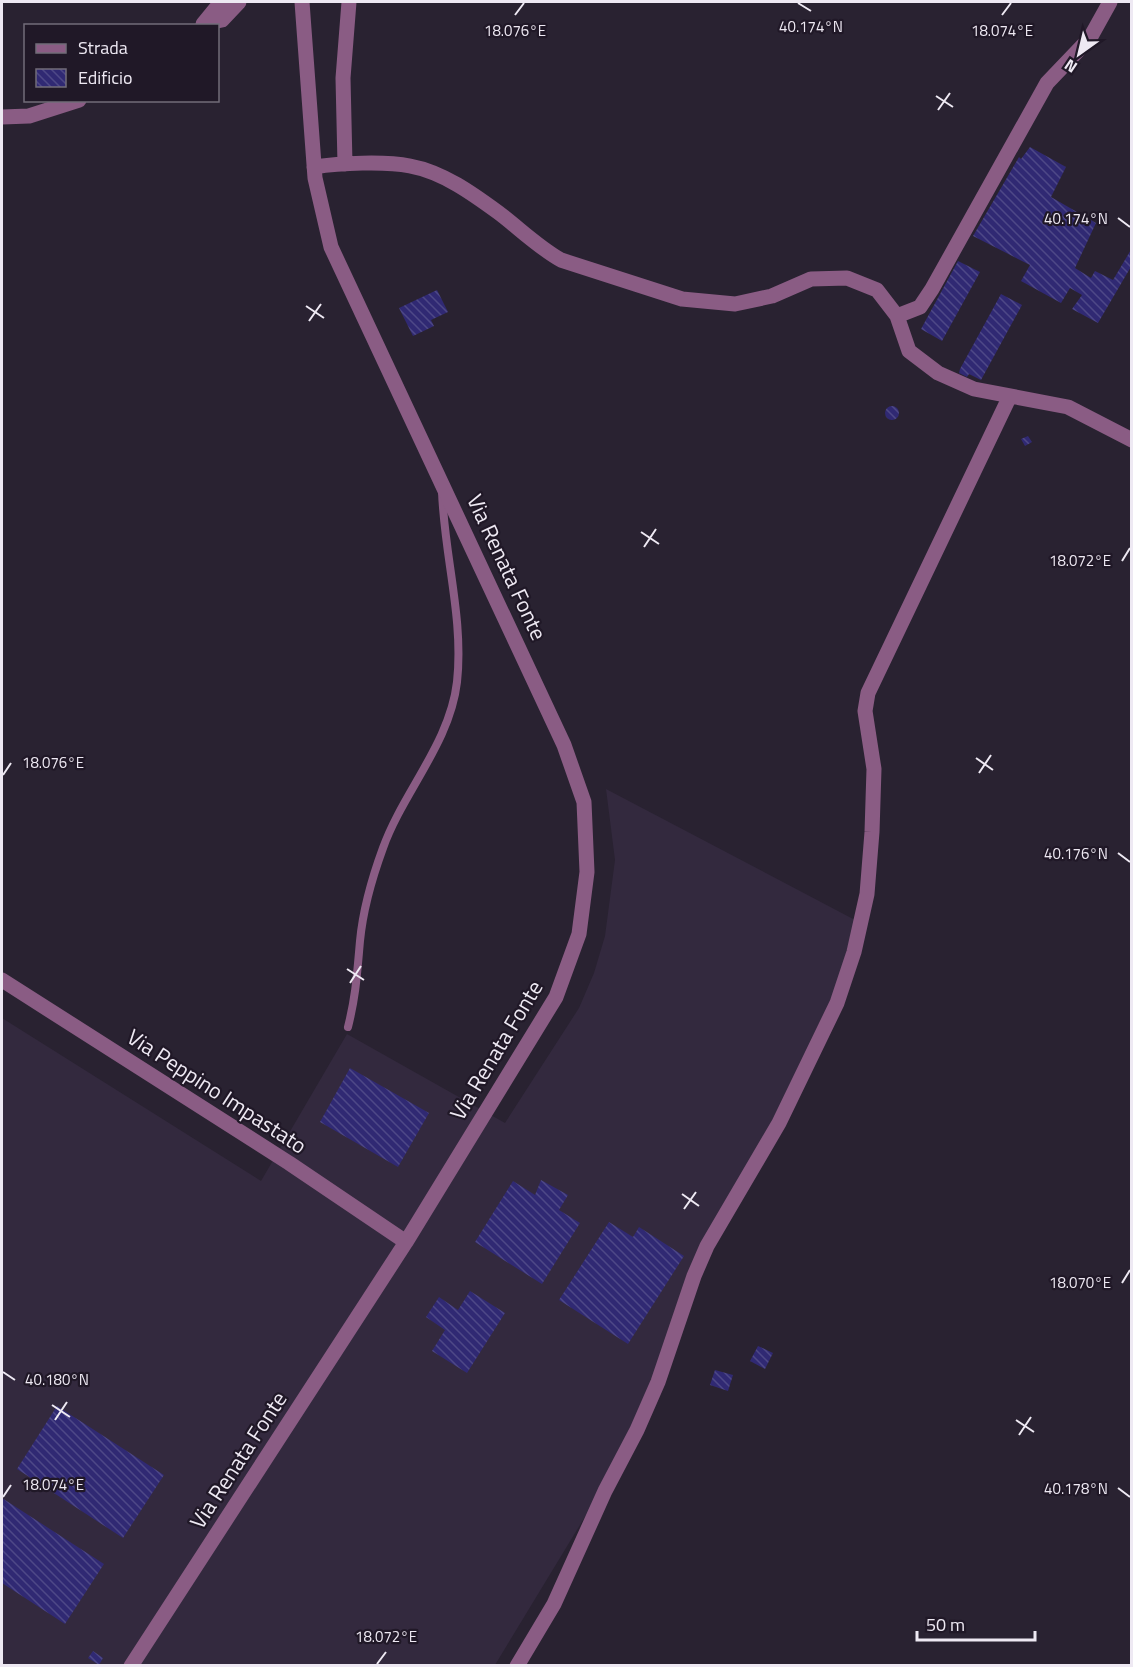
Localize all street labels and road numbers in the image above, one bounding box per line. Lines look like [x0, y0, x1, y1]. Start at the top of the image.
street label: Via Renata Fonte [458, 488, 556, 646]
street label: Via Renata Fonte [441, 974, 551, 1126]
street label: Via Peppino Impastato [120, 1020, 314, 1162]
street label: Via Renata Fonte [181, 1385, 295, 1535]

